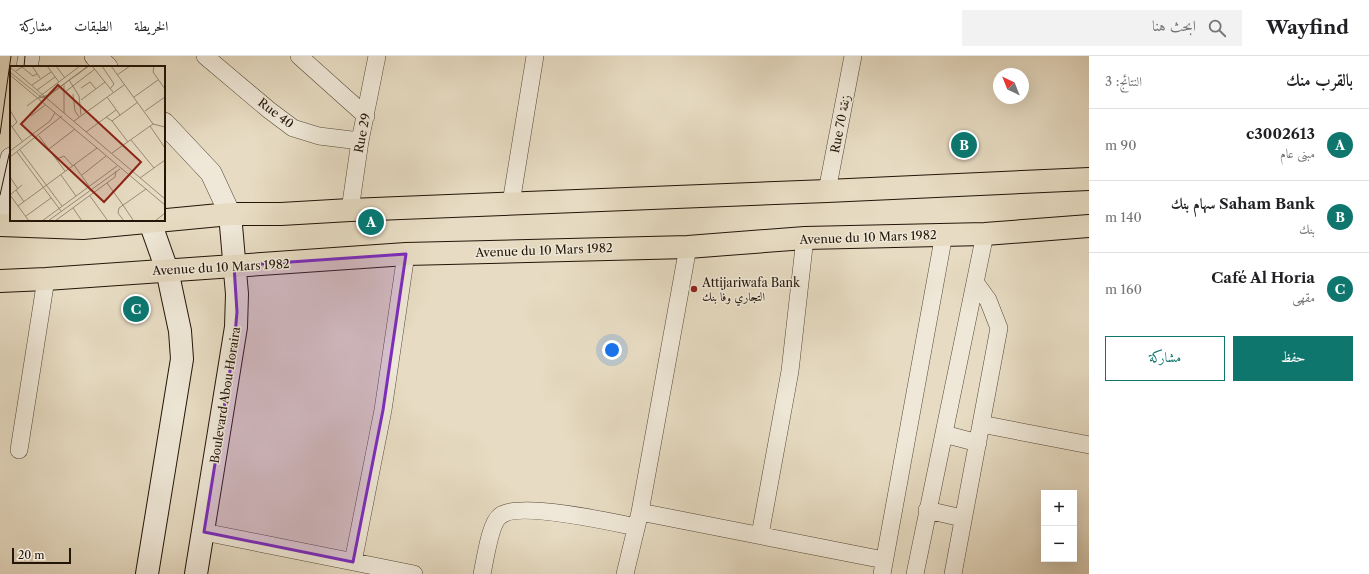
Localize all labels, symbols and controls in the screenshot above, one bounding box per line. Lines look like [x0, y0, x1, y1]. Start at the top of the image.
search box [962, 10, 1242, 46]
text: ابحث هنا [1152, 16, 1196, 35]
text: Wayfind [1266, 16, 1349, 39]
text: مشاركة [20, 17, 52, 35]
text: الطبقات [74, 17, 112, 35]
text: الخريطة [134, 17, 168, 35]
icon: search [1206, 17, 1228, 39]
inset map [10, 66, 165, 221]
north arrow [993, 68, 1029, 104]
text: بالقرب منك [1286, 70, 1353, 90]
text: النتائج: 3 [1105, 73, 1142, 89]
street label: Rue 70 زنقة [827, 93, 853, 154]
street label: Rue 40 [255, 95, 297, 131]
street label: Rue 29 [351, 112, 373, 154]
text: c3002613 [1246, 124, 1315, 143]
pin: B [951, 130, 977, 160]
text: 90 m [1105, 137, 1136, 153]
text: A [1335, 137, 1345, 153]
text: مبنى عام [1280, 145, 1315, 161]
text: Saham Bank سهام بنك [1171, 194, 1315, 213]
pin: A [358, 207, 384, 237]
text: 140 m [1105, 209, 1142, 225]
text: B [1335, 209, 1345, 225]
text: بنك [1299, 221, 1315, 237]
street label: Avenue du 10 Mars 1982 [798, 227, 937, 247]
street label: Avenue du 10 Mars 1982 [474, 240, 613, 260]
street label: Avenue du 10 Mars 1982 [151, 256, 290, 278]
text: Café Al Horia [1211, 268, 1315, 287]
place label: Attijariwafa Bank التجاري وفا بنك [701, 275, 801, 307]
text: 160 m [1105, 281, 1142, 297]
text: C [1335, 281, 1345, 297]
marker: Attijariwafa Bank التجاري وفا بنك [689, 284, 699, 294]
text: مقهى [1292, 289, 1315, 305]
pin: C [123, 294, 149, 324]
street label: Boulevard Abou Horaira [207, 325, 243, 464]
button: مشاركة [1105, 336, 1225, 381]
button: حفظ [1233, 336, 1353, 381]
your location [602, 340, 622, 360]
map controls [1041, 490, 1077, 562]
button: + [1041, 490, 1077, 526]
button: − [1041, 526, 1077, 562]
scale bar [12, 546, 71, 565]
text: 20 m [18, 548, 44, 562]

